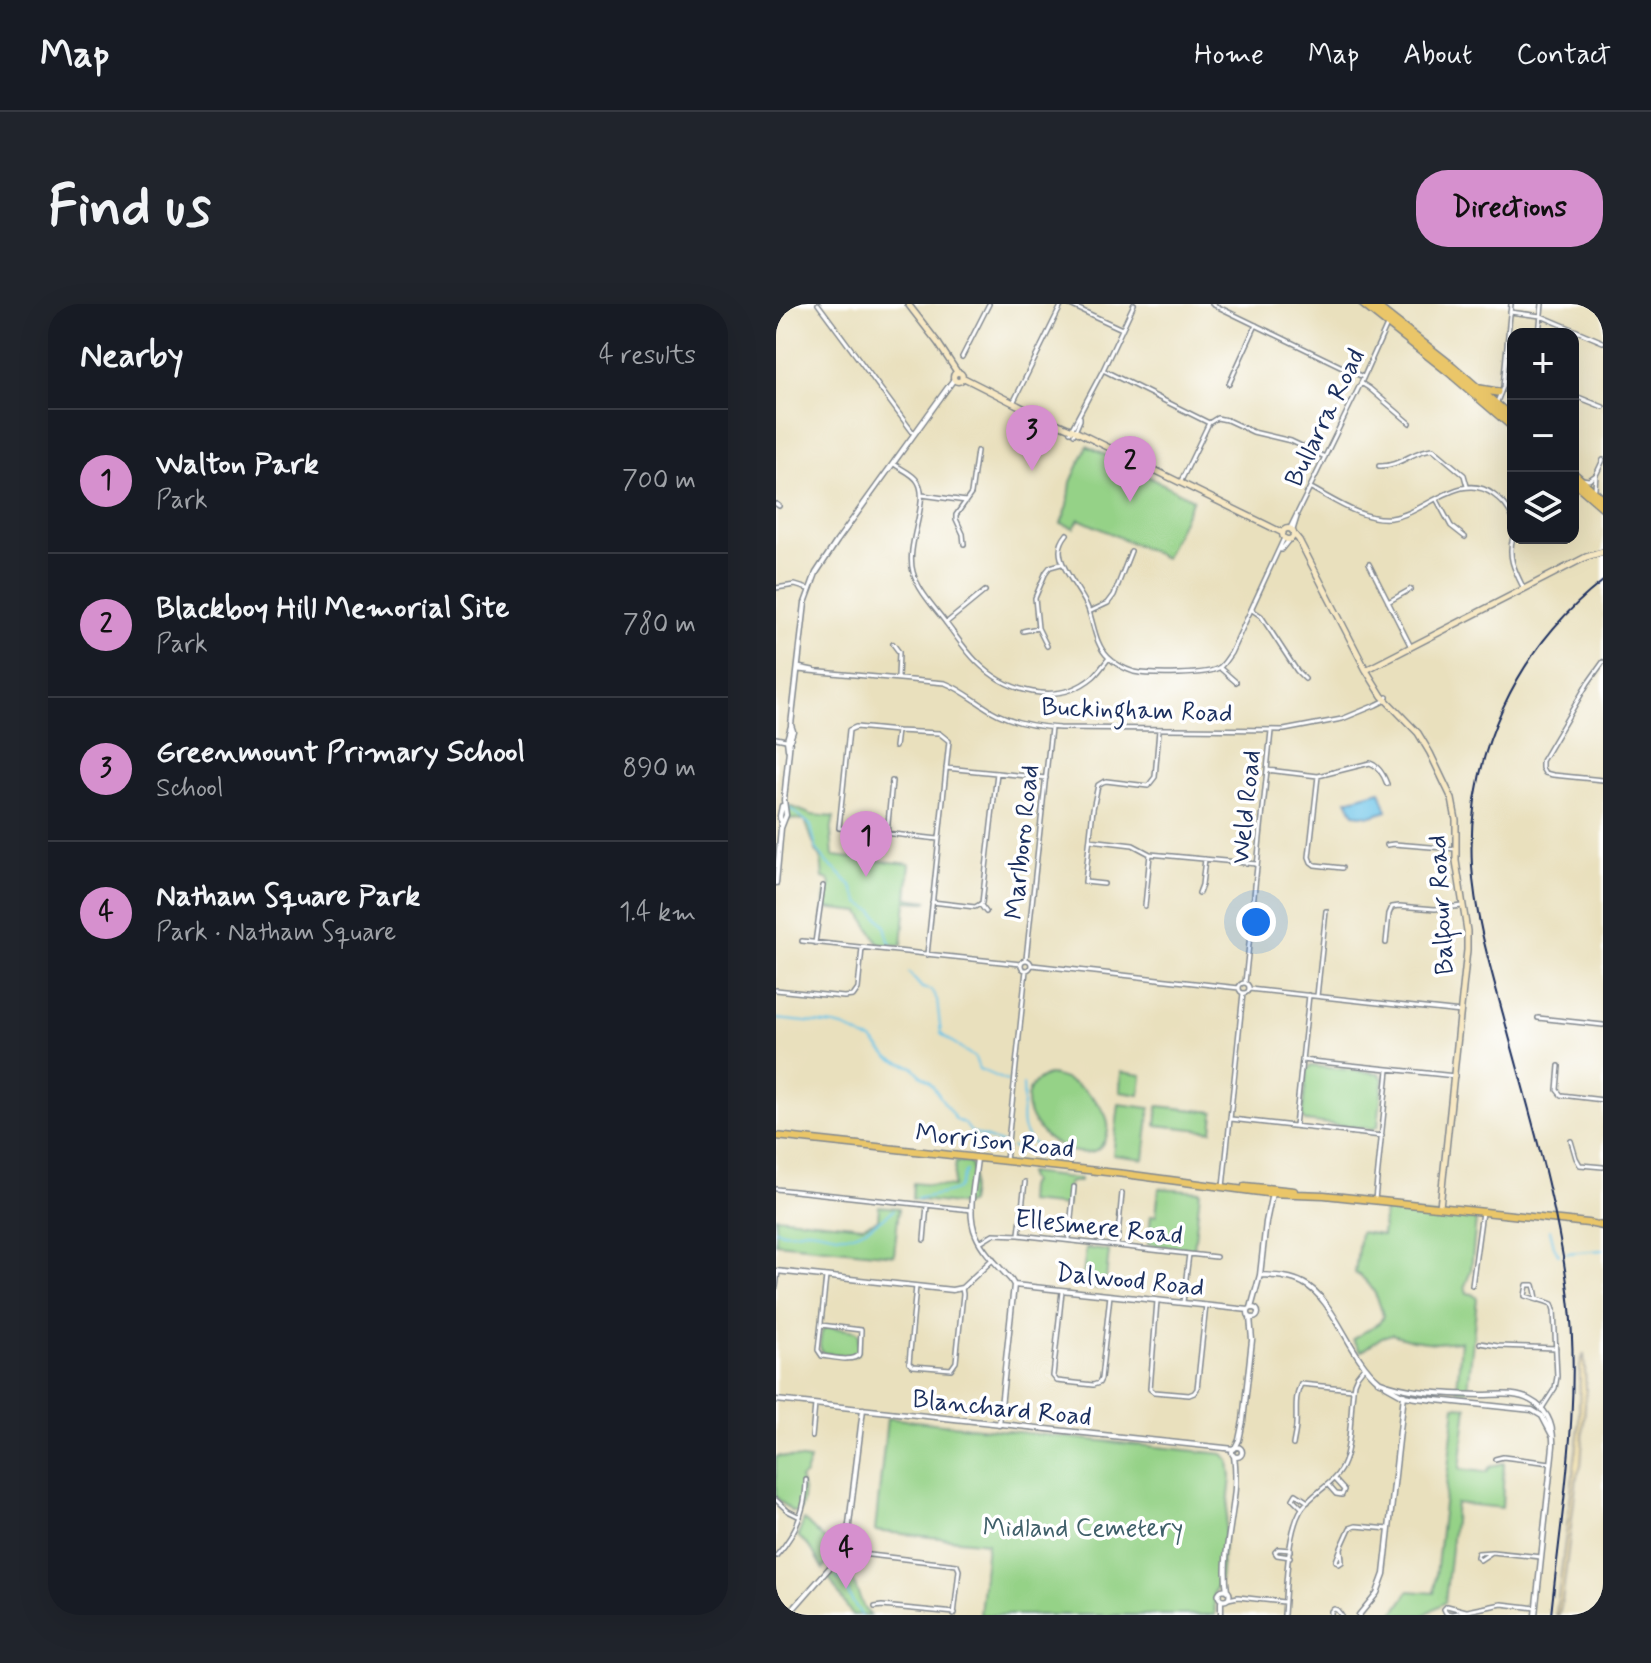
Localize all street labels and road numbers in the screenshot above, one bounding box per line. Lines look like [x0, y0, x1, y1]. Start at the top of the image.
street label: Bullarra Road [1278, 343, 1374, 493]
street label: Buckingham Road [1041, 691, 1233, 734]
street label: Weld Road [1224, 749, 1270, 866]
street label: Marlboro Road [998, 763, 1048, 921]
street label: Balfour Road [1421, 834, 1465, 976]
street label: Morrison Road [914, 1117, 1076, 1167]
street label: Ellesmere Road [1013, 1202, 1184, 1254]
street label: Dalwood Road [1054, 1256, 1206, 1306]
street label: Blanchard Road [911, 1383, 1093, 1435]

